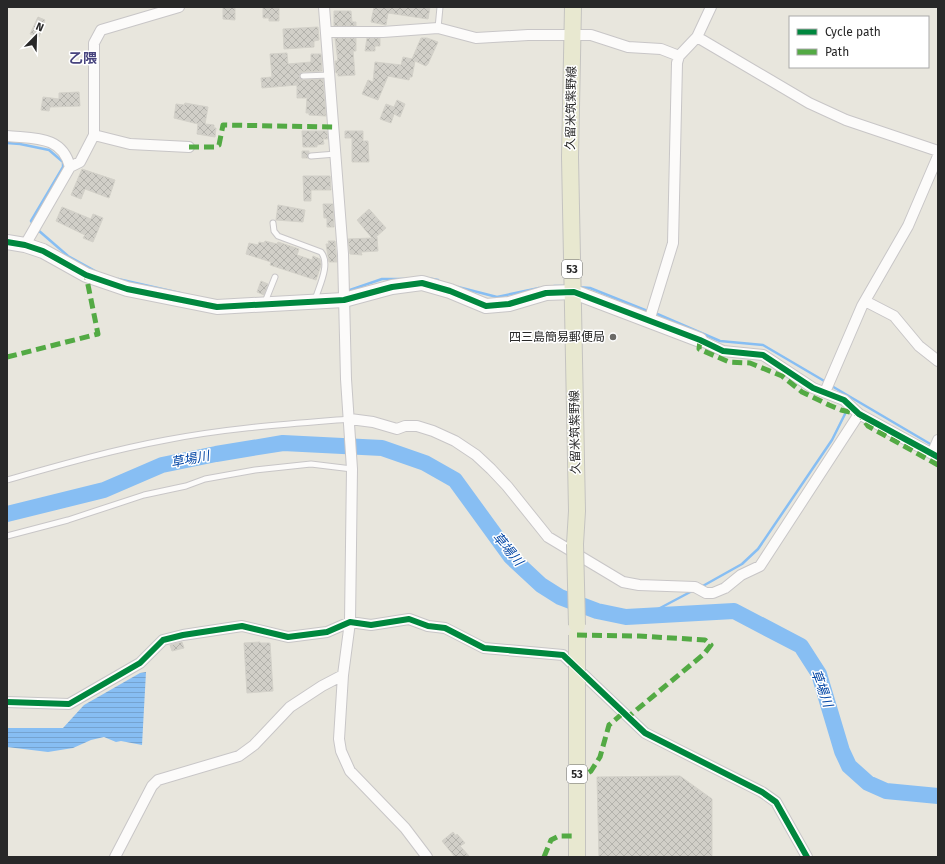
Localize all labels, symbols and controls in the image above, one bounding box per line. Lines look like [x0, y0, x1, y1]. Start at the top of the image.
north arrow [16, 16, 56, 56]
legend [789, 16, 929, 68]
text: N [34, 20, 46, 35]
text: Cycle path [825, 25, 881, 39]
text: Path [825, 45, 849, 59]
district label: 乙隈 [69, 50, 97, 67]
street label: 久留米筑紫野線 [563, 66, 579, 150]
road number: 53 [562, 260, 582, 278]
place label: 四三島簡易郵便局 [509, 330, 605, 344]
marker: 四三島簡易郵便局 [608, 332, 618, 342]
street label: 久留米筑紫野線 [567, 390, 583, 474]
water label: 草場川 [169, 448, 213, 470]
water label: 草場川 [490, 529, 528, 570]
water label: 草場川 [808, 667, 836, 711]
road number: 53 [567, 765, 587, 783]

